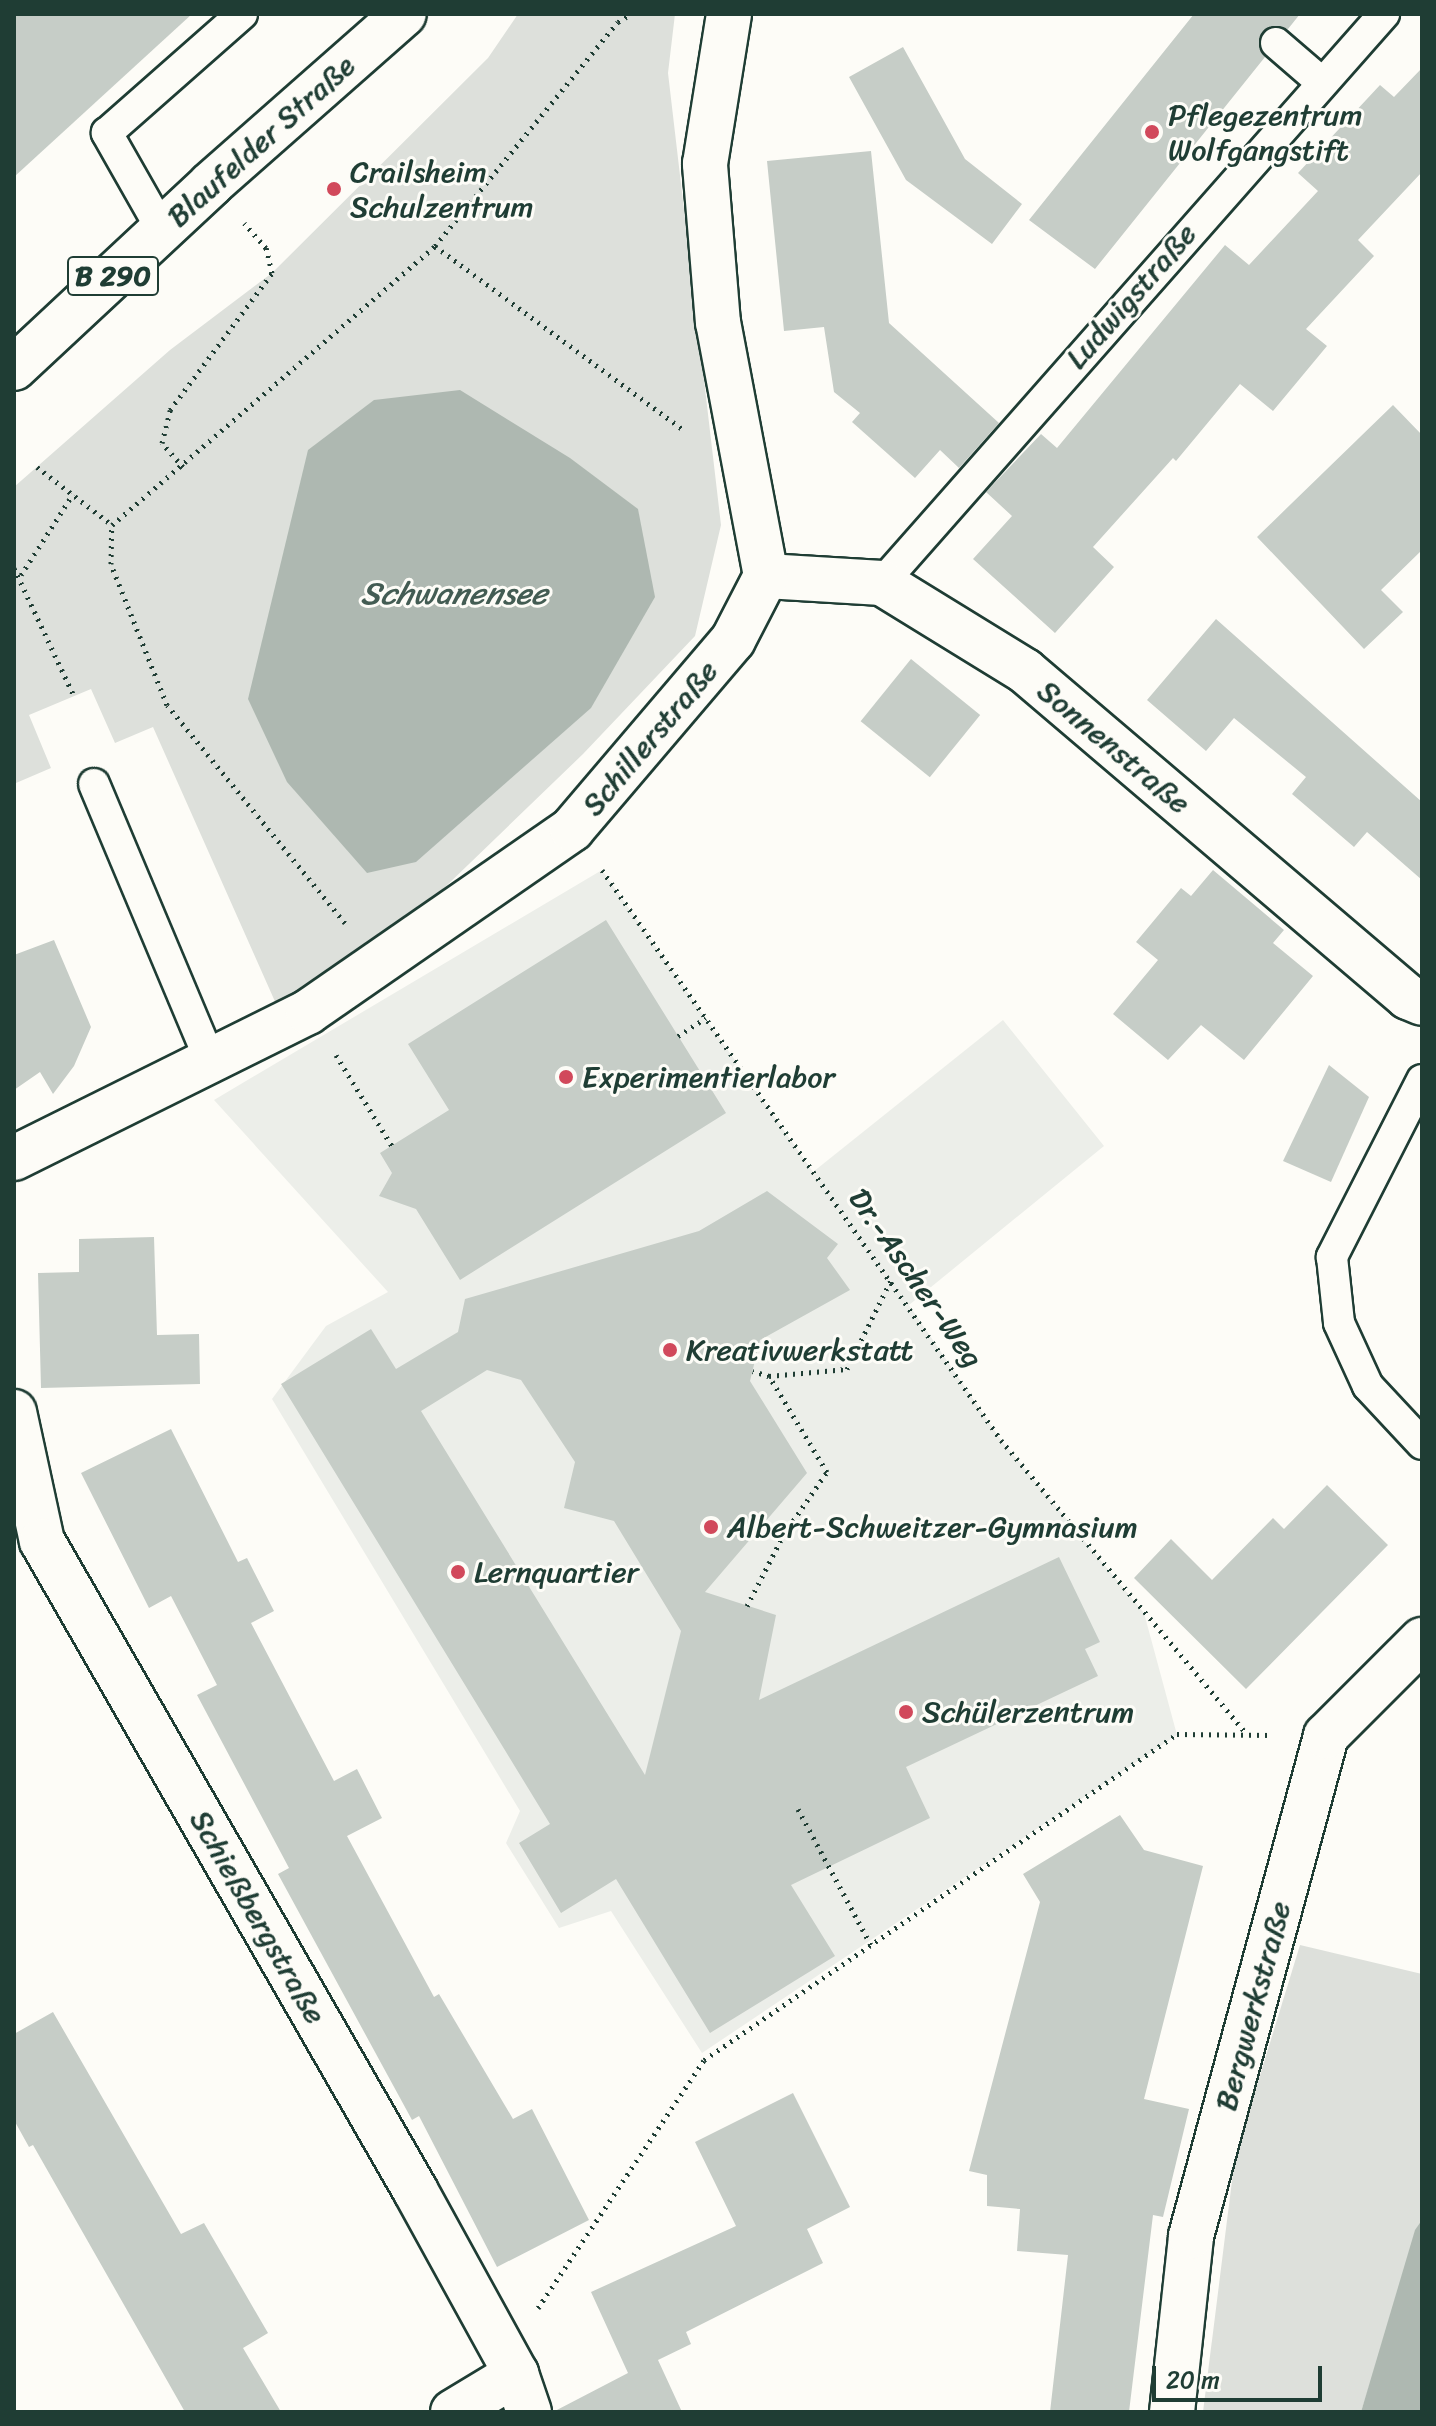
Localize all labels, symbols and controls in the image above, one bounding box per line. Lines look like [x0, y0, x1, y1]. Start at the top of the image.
street label: Blaufelder Straße [159, 47, 363, 235]
place label: Pflegezentrum Wolfgangstift [1168, 97, 1362, 168]
marker: Pflegezentrum Wolfgangstift [1143, 123, 1161, 141]
place label: Crailsheim Schulzentrum [350, 154, 534, 224]
marker: Crailsheim Schulzentrum [325, 180, 343, 198]
street label: Ludwigstraße [1058, 216, 1204, 376]
road number: B 290 [67, 252, 159, 300]
water label: Schwanensee [361, 575, 547, 613]
street label: Schillerstraße [575, 653, 725, 823]
street label: Sonnenstraße [1030, 673, 1198, 821]
place label: Experimentierlabor [582, 1059, 835, 1095]
marker: Experimentierlabor [557, 1068, 575, 1086]
street label: Dr.-Ascher-Weg [841, 1182, 991, 1374]
place label: Kreativwerkstatt [686, 1332, 913, 1368]
marker: Kreativwerkstatt [661, 1341, 679, 1359]
place label: Albert-Schweitzer-Gymnasium [727, 1509, 1138, 1545]
marker: Albert-Schweitzer-Gymnasium [702, 1518, 720, 1536]
place label: Lernquartier [474, 1554, 639, 1590]
marker: Lernquartier [449, 1563, 467, 1581]
place label: Schülerzentrum [922, 1694, 1134, 1730]
marker: Schülerzentrum [897, 1703, 915, 1721]
street label: Schießbergstraße [182, 1804, 334, 2030]
street label: Bergwerkstraße [1208, 1897, 1298, 2115]
scale bar [1156, 2350, 1326, 2400]
text: 20 m [1166, 2359, 1220, 2401]

